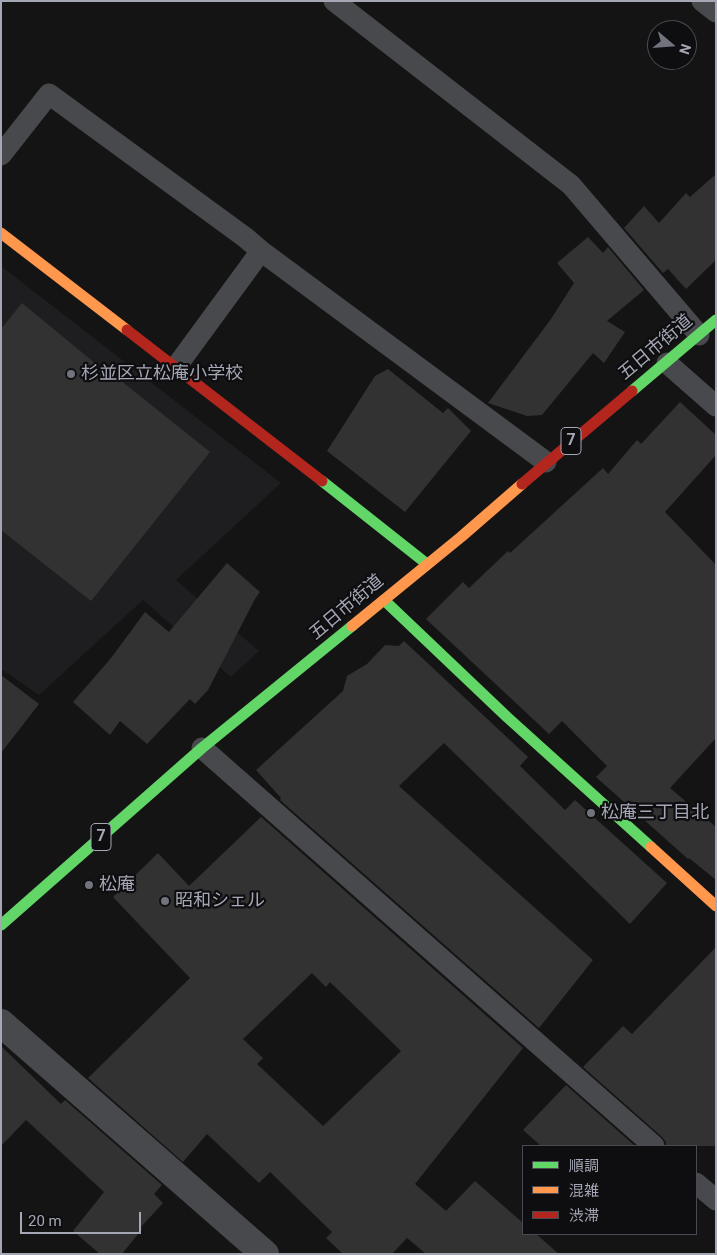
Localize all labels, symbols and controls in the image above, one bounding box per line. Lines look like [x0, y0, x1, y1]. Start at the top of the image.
north arrow [647, 20, 697, 70]
text: N [676, 42, 694, 56]
street label: 五日市街道 [615, 311, 697, 385]
place label: 杉並区立松庵小学校 [81, 363, 243, 385]
marker: 杉並区立松庵小学校 [65, 368, 77, 380]
road number: 7 [561, 428, 581, 454]
street label: 五日市街道 [306, 571, 388, 645]
place label: 松庵三丁目北 [601, 802, 709, 824]
marker: 松庵三丁目北 [585, 807, 597, 819]
road number: 7 [91, 824, 111, 850]
place label: 松庵 [99, 874, 135, 896]
marker: 松庵 [83, 879, 95, 891]
place label: 昭和シェル [175, 890, 265, 912]
marker: 昭和シェル [159, 895, 171, 907]
legend [522, 1145, 697, 1235]
text: 順調 [569, 1157, 599, 1175]
text: 混雑 [569, 1182, 599, 1200]
scale bar [22, 1202, 144, 1234]
text: 渋滞 [569, 1207, 599, 1225]
text: 20 m [28, 1212, 62, 1230]

